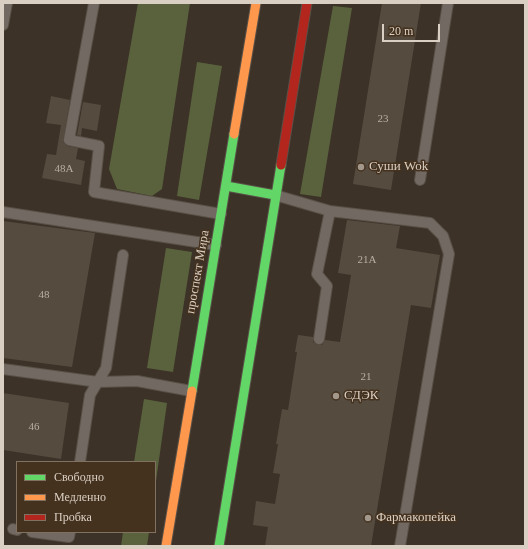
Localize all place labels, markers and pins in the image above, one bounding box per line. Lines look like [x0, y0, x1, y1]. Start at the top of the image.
place label: Суши Wok [369, 159, 428, 175]
marker: Суши Wok [356, 162, 366, 172]
place label: СДЭК [344, 388, 378, 404]
marker: СДЭК [331, 391, 341, 401]
place label: Фармакопейка [376, 510, 456, 526]
marker: Фармакопейка [363, 513, 373, 523]

